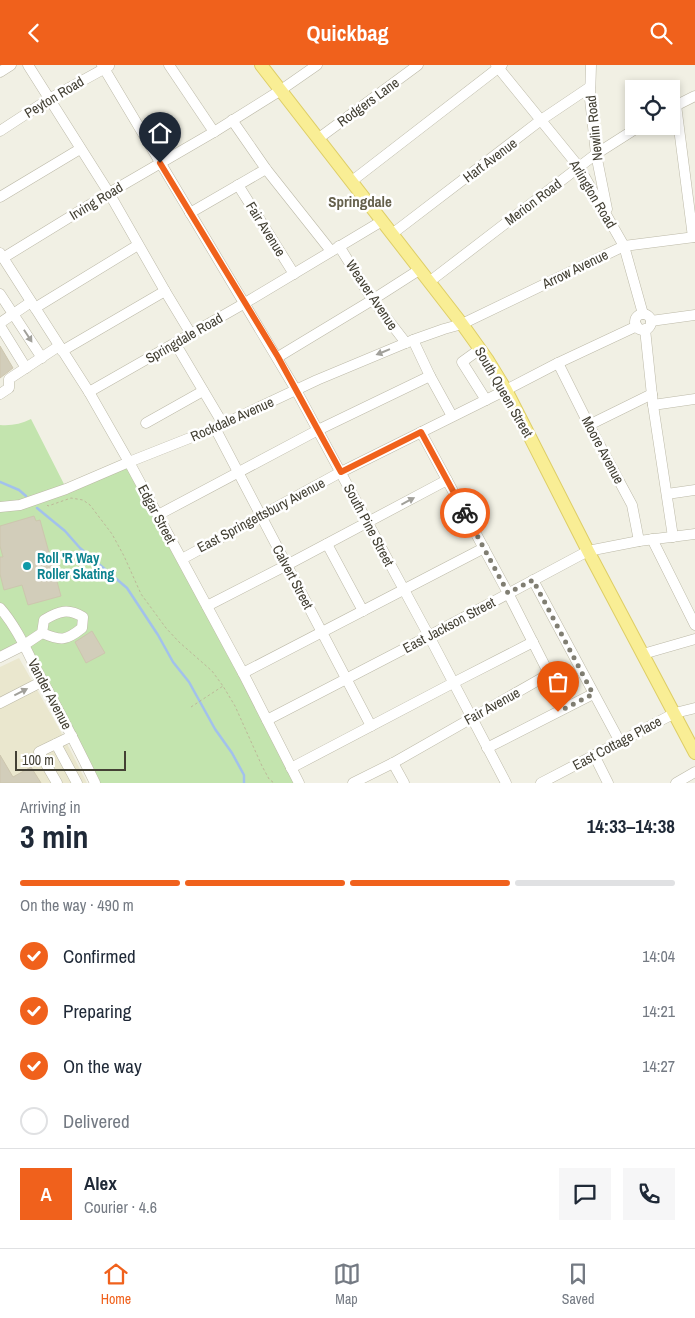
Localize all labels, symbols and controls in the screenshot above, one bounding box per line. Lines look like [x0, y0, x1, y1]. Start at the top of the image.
text: Quickbag [306, 18, 389, 48]
icon: back [20, 19, 48, 47]
icon: search [647, 19, 675, 47]
street label: Peyton Road [21, 72, 87, 122]
street label: Rodgers Lane [334, 74, 402, 130]
map controls [625, 80, 680, 135]
button: locate [625, 80, 680, 135]
street label: Newlin Road [582, 94, 606, 162]
pin [139, 112, 181, 163]
icon: home [146, 119, 174, 147]
street label: Hart Avenue [459, 134, 521, 186]
street label: Arlington Road [565, 156, 620, 231]
street label: Merion Road [501, 175, 565, 229]
street label: Irving Road [66, 178, 126, 224]
district label: Springdale [328, 191, 392, 212]
street label: Fair Avenue [242, 198, 290, 260]
street label: Arrow Avenue [538, 245, 611, 293]
street label: Weaver Avenue [342, 257, 402, 333]
street label: Springdale Road [142, 309, 226, 367]
one-way arrow [23, 329, 32, 342]
street label: South Queen Street [471, 344, 537, 440]
one-way arrow [376, 349, 390, 357]
street label: Rockdale Avenue [188, 393, 276, 445]
street label: Moore Avenue [578, 413, 628, 487]
street label: East Springettsbury Avenue [194, 474, 328, 556]
street label: Edgar Street [134, 481, 180, 547]
street label: South Pine Street [340, 481, 398, 569]
courier [440, 488, 490, 538]
one-way arrow [400, 497, 415, 505]
icon: bike [451, 499, 479, 527]
street label: Calvert Street [269, 542, 317, 612]
place label: Roll 'R Way Roller Skating [37, 549, 114, 583]
marker: Roll 'R Way Roller Skating [21, 560, 33, 572]
street label: East Jackson Street [400, 593, 498, 657]
street label: Vander Avenue [24, 656, 76, 732]
pin [537, 661, 579, 712]
icon: bag [544, 668, 572, 696]
street label: Fair Avenue [461, 683, 523, 729]
one-way arrow [14, 688, 29, 696]
street label: East Cottage Place [569, 712, 665, 774]
scale bar [15, 748, 126, 771]
text: 100 m [22, 751, 54, 769]
text: Arriving in [20, 796, 81, 818]
text: 14:33–14:38 [587, 813, 675, 839]
text: 3 min [20, 815, 89, 858]
text: On the way · 490 m [20, 894, 134, 916]
icon: check [20, 942, 48, 970]
text: Confirmed [63, 943, 136, 969]
text: 14:04 [642, 945, 675, 967]
icon: check [20, 997, 48, 1025]
text: Preparing [63, 998, 131, 1024]
text: 14:21 [642, 1000, 675, 1022]
icon: check [20, 1052, 48, 1080]
text: On the way [63, 1053, 142, 1079]
text: 14:27 [642, 1055, 675, 1077]
text: Delivered [63, 1108, 130, 1134]
button: chat [559, 1168, 611, 1220]
button: phone [623, 1168, 675, 1220]
text: Alex [84, 1170, 117, 1196]
text: A [40, 1181, 52, 1207]
text: Courier · 4.6 [84, 1196, 157, 1218]
tab: Home [101, 1260, 131, 1308]
tab: Map [333, 1260, 361, 1308]
tab: Saved [562, 1260, 594, 1308]

